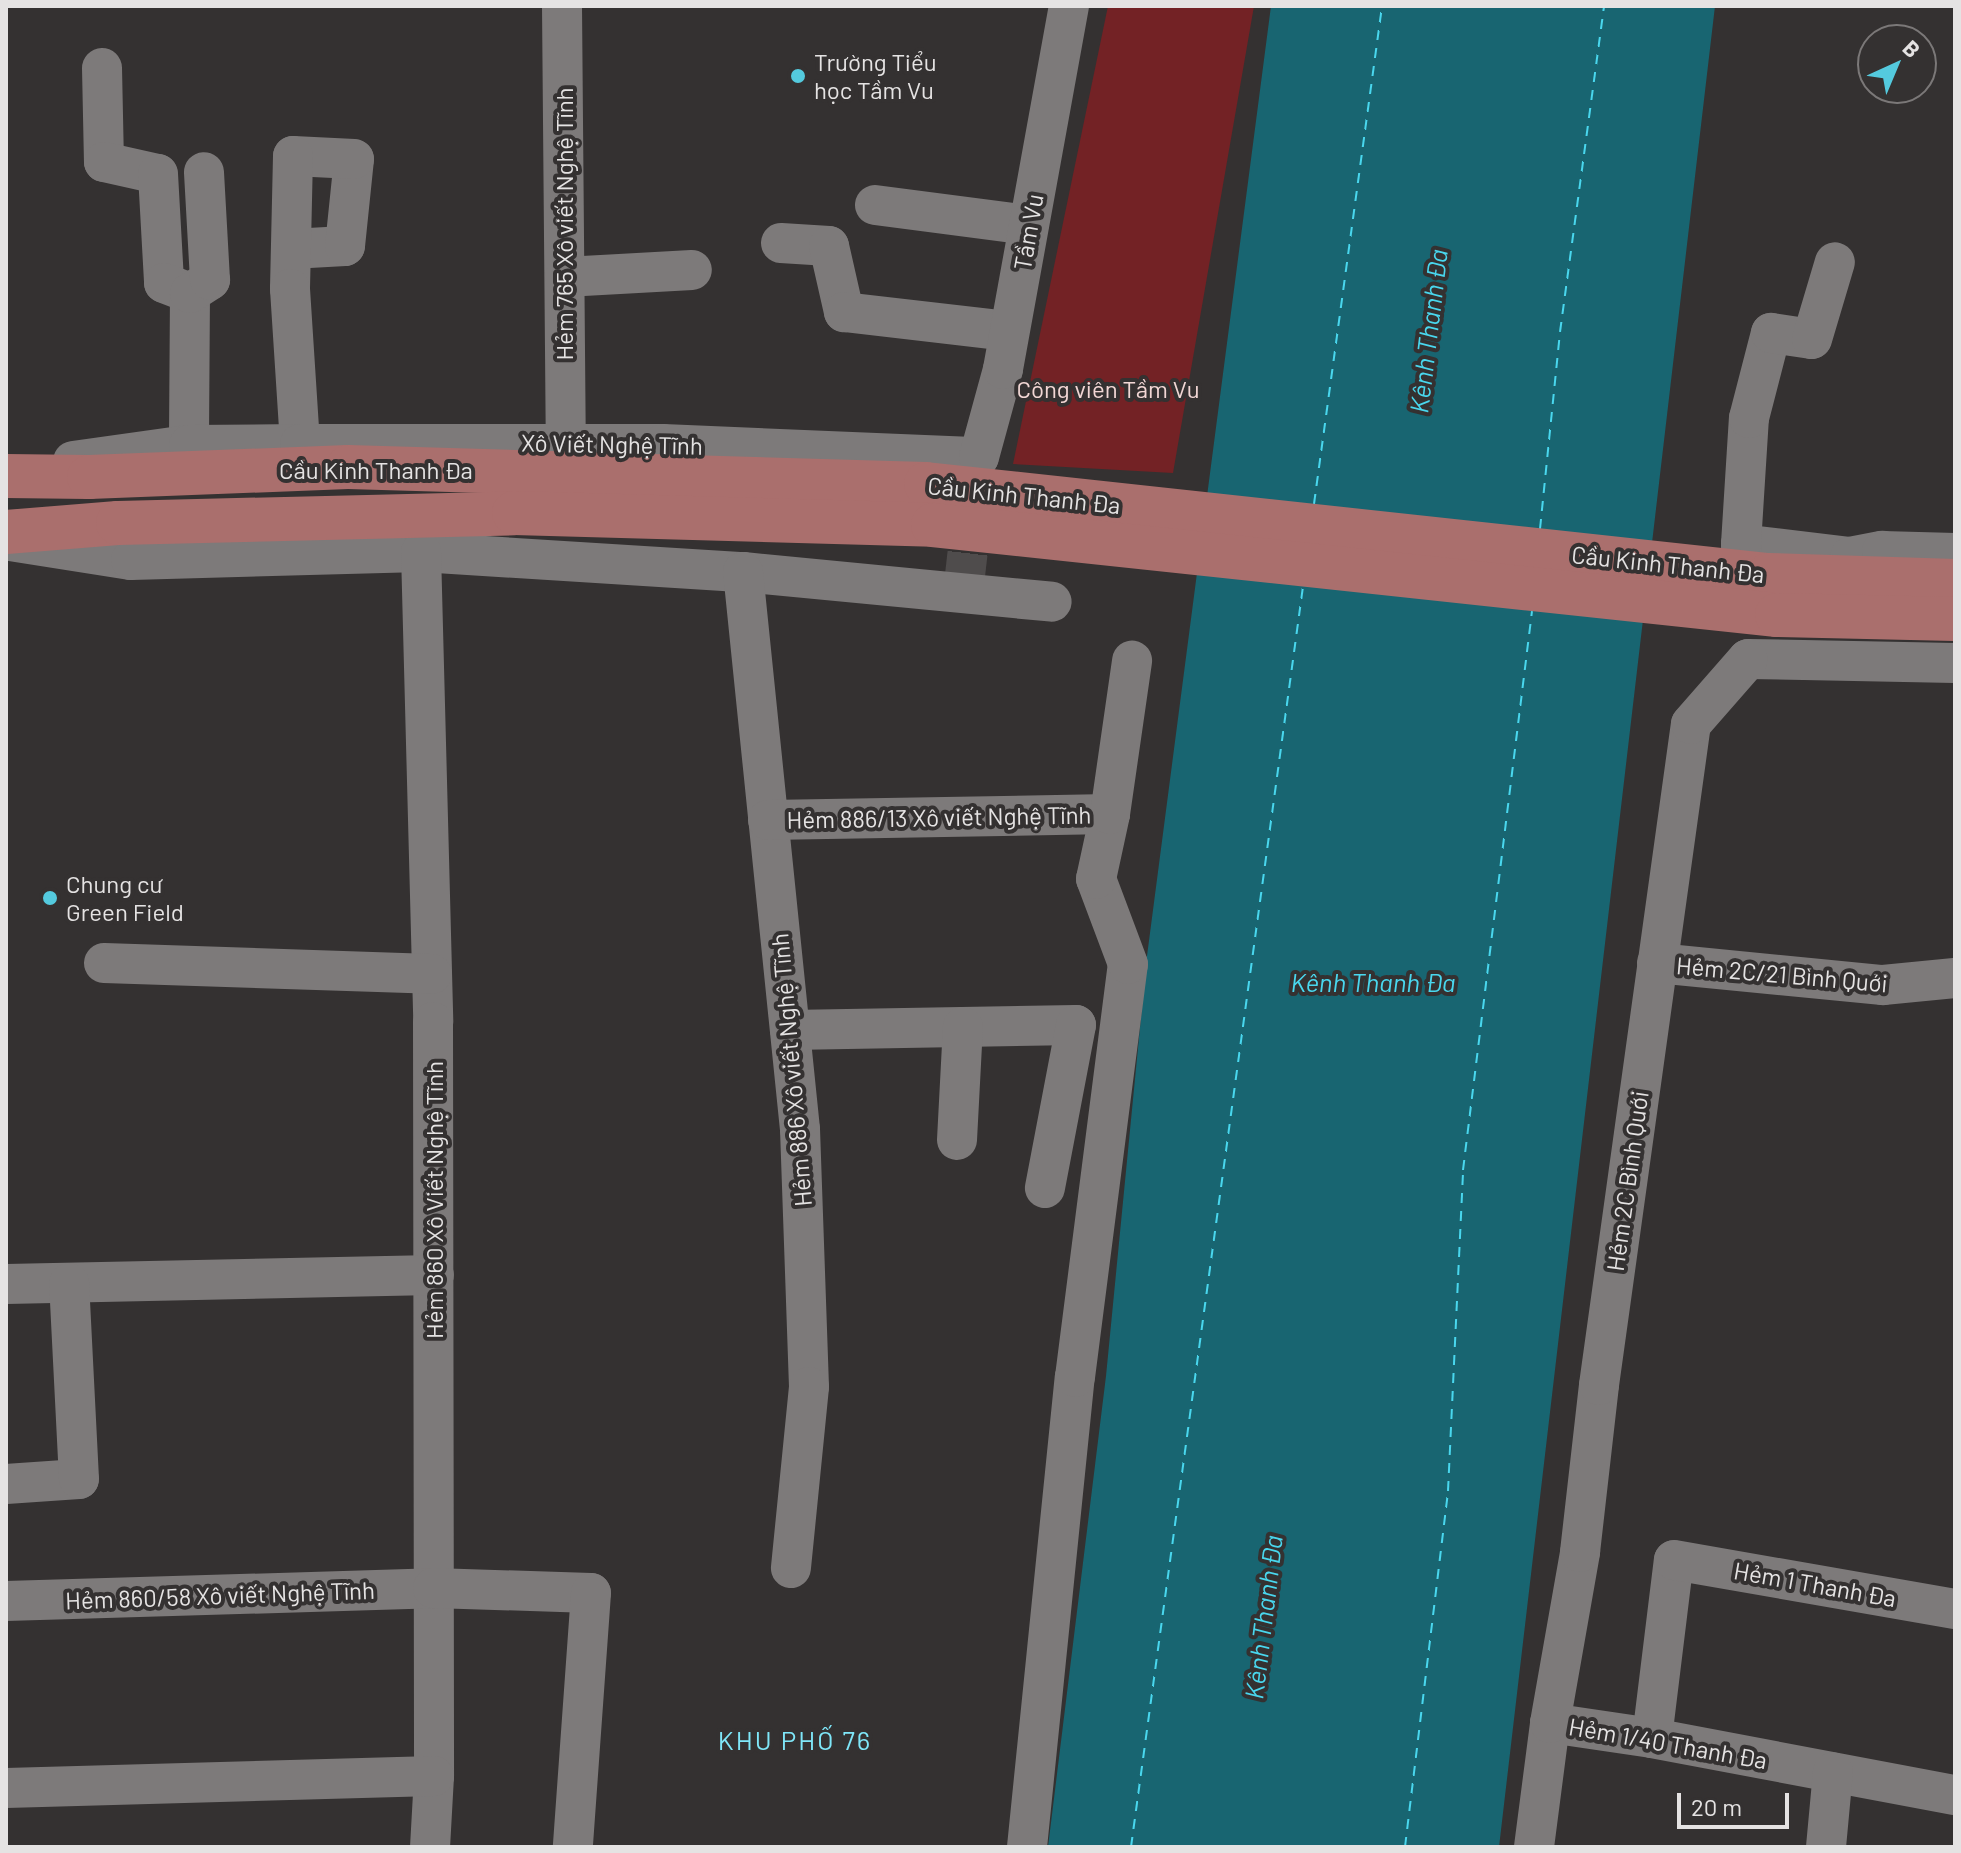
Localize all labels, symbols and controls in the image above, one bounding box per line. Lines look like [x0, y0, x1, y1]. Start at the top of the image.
north arrow [1857, 24, 1937, 104]
text: B [1898, 34, 1926, 62]
place label: Trường Tiểu học Tầm Vu [814, 48, 937, 104]
marker: Trường Tiểu học Tầm Vu [789, 67, 807, 85]
street label: Hẻm 765 Xô viết Nghệ Tĩnh [550, 88, 578, 360]
street label: Tầm Vu [1007, 192, 1049, 272]
water label: Kênh Thanh Đa [1402, 247, 1454, 415]
park label: Công viên Tầm Vu [1016, 375, 1200, 403]
street label: Xô Viết Nghệ Tĩnh [521, 428, 703, 460]
street label: Cầu Kinh Thanh Đa [279, 456, 473, 484]
street label: Cầu Kinh Thanh Đa [926, 471, 1122, 519]
street label: Cầu Kinh Thanh Đa [1570, 540, 1766, 588]
street label: Hẻm 886/13 Xô viết Nghệ Tĩnh [786, 800, 1092, 834]
place label: Chung cư Green Field [66, 870, 184, 926]
marker: Chung cư Green Field [41, 889, 59, 907]
street label: Hẻm 886 Xô viết Nghệ Tĩnh [765, 932, 817, 1208]
street label: Hẻm 2C/21 Bình Quới [1675, 950, 1889, 998]
water label: Kênh Thanh Đa [1290, 966, 1456, 998]
street label: Hẻm 860 Xô Viết Nghệ Tĩnh [420, 1061, 448, 1339]
street label: Hẻm 2C Bình Quới [1600, 1089, 1654, 1273]
water label: Kênh Thanh Đa [1237, 1533, 1289, 1701]
street label: Hẻm 1 Thanh Đa [1732, 1556, 1898, 1612]
street label: Hẻm 860/58 Xô viết Nghệ Tĩnh [65, 1575, 375, 1615]
street label: Hẻm 1/40 Thanh Đa [1567, 1711, 1769, 1775]
district label: KHU PHỐ 76 [718, 1724, 872, 1756]
scale bar [1681, 1777, 1793, 1827]
text: 20 m [1691, 1792, 1742, 1821]

